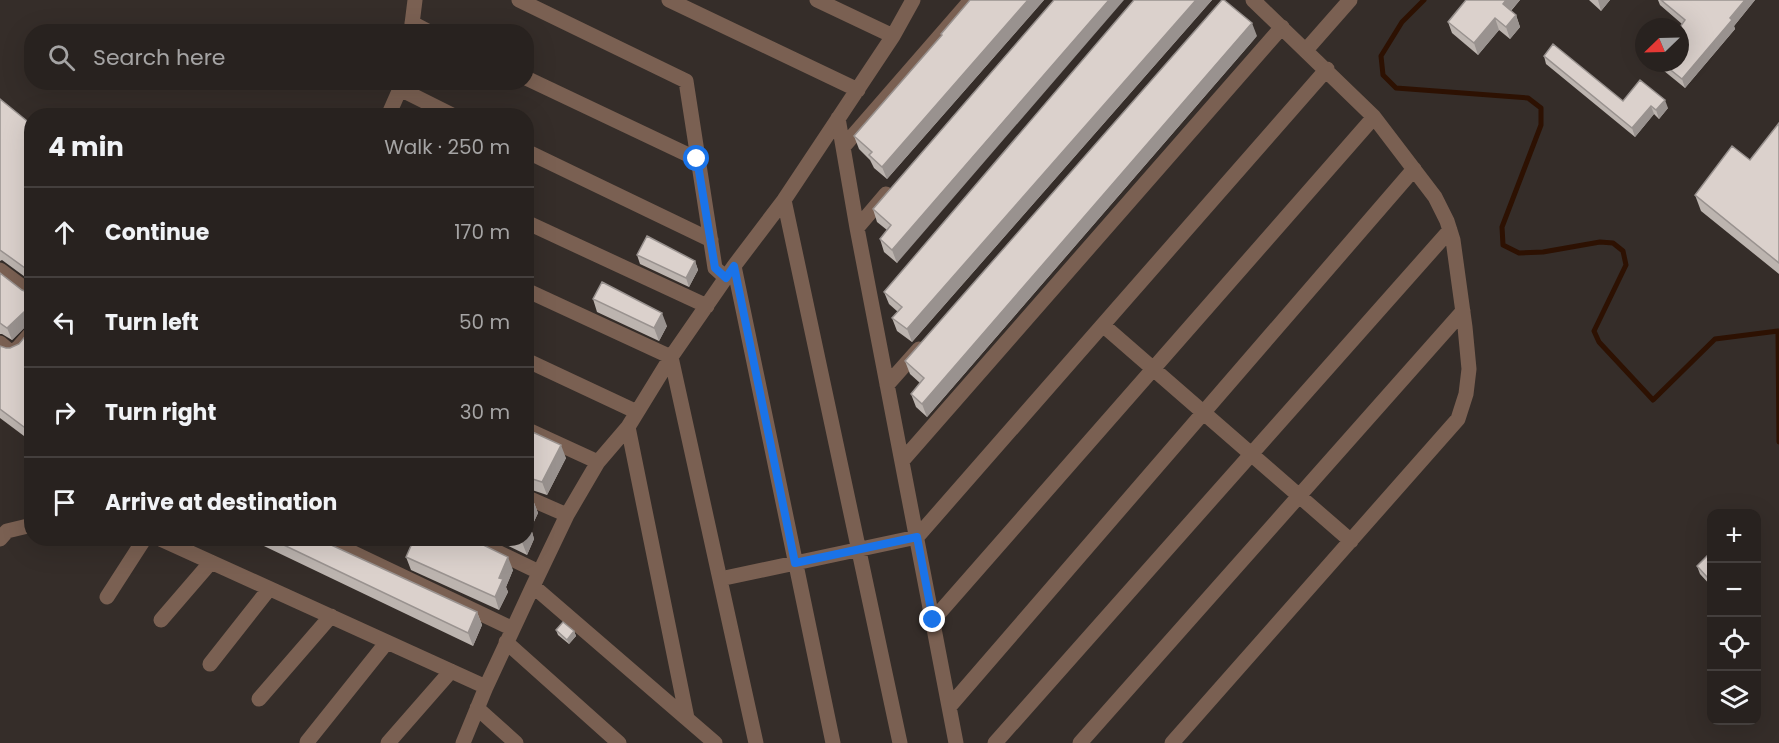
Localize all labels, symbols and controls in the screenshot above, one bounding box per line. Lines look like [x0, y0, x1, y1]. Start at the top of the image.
north arrow [1635, 18, 1689, 72]
search box [24, 24, 534, 90]
icon: search [45, 41, 78, 74]
text: Search here [93, 42, 226, 73]
text: 4 min [48, 129, 124, 165]
text: Walk · 250 m [384, 133, 510, 161]
route start [683, 145, 709, 171]
icon: ahead [48, 216, 81, 249]
text: Continue [105, 217, 209, 248]
text: 170 m [454, 218, 510, 246]
icon: left [48, 306, 81, 339]
text: Turn left [105, 307, 199, 338]
text: 50 m [459, 308, 510, 336]
icon: right [48, 396, 81, 429]
text: Turn right [105, 397, 216, 428]
text: 30 m [460, 398, 510, 426]
icon: arrive [48, 486, 81, 519]
text: Arrive at destination [105, 487, 337, 518]
map controls [1707, 509, 1761, 725]
button: + [1707, 509, 1761, 563]
button: − [1707, 563, 1761, 617]
route end [919, 606, 945, 632]
button: locate [1707, 617, 1761, 671]
button: layers [1707, 671, 1761, 725]

